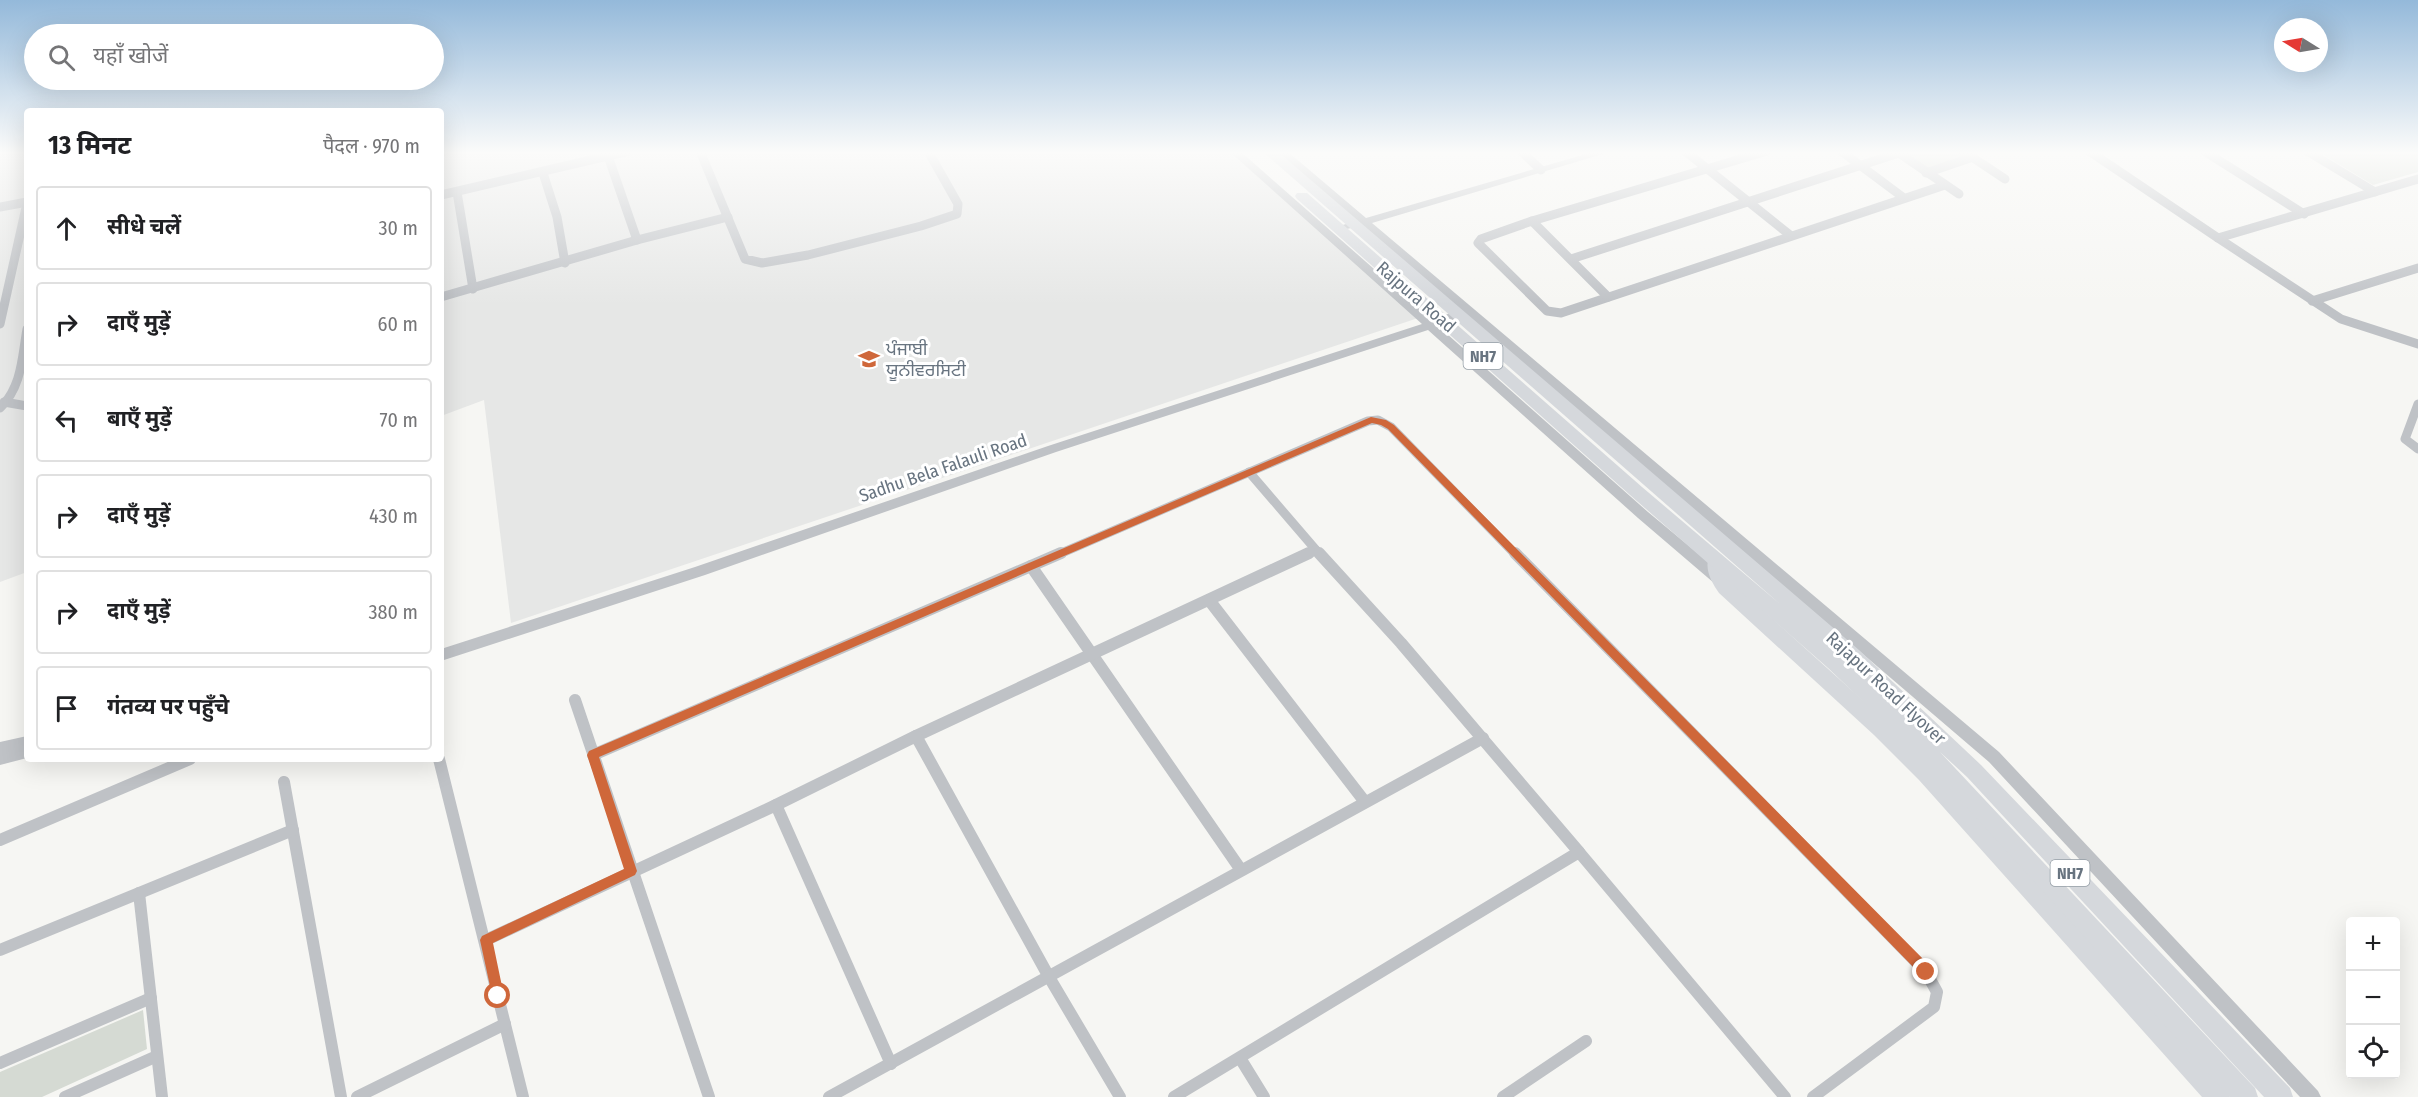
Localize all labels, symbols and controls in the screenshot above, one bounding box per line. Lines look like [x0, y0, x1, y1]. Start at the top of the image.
north arrow [2274, 18, 2328, 72]
search box [24, 24, 444, 90]
icon: search [45, 41, 78, 74]
text: यहाँ खोजें [93, 42, 168, 69]
text: 13 मिनट [48, 130, 131, 161]
text: पैदल · 970 m [323, 134, 420, 158]
icon: ahead [50, 212, 83, 245]
text: सीधे चलें [107, 213, 181, 240]
text: 30 m [378, 216, 418, 240]
street label: Rajpura Road [1372, 257, 1460, 337]
icon: right [50, 308, 83, 341]
text: दाएँ मुड़ें [107, 309, 171, 336]
text: 60 m [378, 312, 418, 336]
place label: ਪੰਜਾਬੀ ਯੂਨੀਵਰਸਿਟੀ [885, 338, 966, 382]
road number: NH7 [1464, 343, 1502, 369]
school or university icon: ਪੰਜਾਬੀ ਯੂਨੀਵਰਸਿਟੀ [857, 347, 881, 371]
icon: left [50, 404, 83, 437]
text: बाएँ मुड़ें [107, 405, 172, 432]
text: 70 m [380, 408, 418, 432]
street label: Sadhu Bela Falauli Road [856, 429, 1030, 507]
icon: right [50, 500, 83, 533]
text: दाएँ मुड़ें [107, 501, 171, 528]
text: 430 m [369, 504, 418, 528]
icon: right [50, 596, 83, 629]
text: दाएँ मुड़ें [107, 597, 171, 624]
text: 380 m [368, 600, 418, 624]
street label: Rajapur Road Flyover [1822, 627, 1951, 750]
icon: arrive [50, 692, 83, 725]
text: गंतव्य पर पहुँचे [107, 693, 229, 720]
road number: NH7 [2050, 860, 2090, 886]
map controls [2346, 917, 2400, 1079]
button: + [2346, 917, 2400, 971]
route end [1912, 958, 1938, 984]
button: − [2346, 971, 2400, 1025]
route start [484, 982, 510, 1008]
button: locate [2346, 1025, 2400, 1079]

